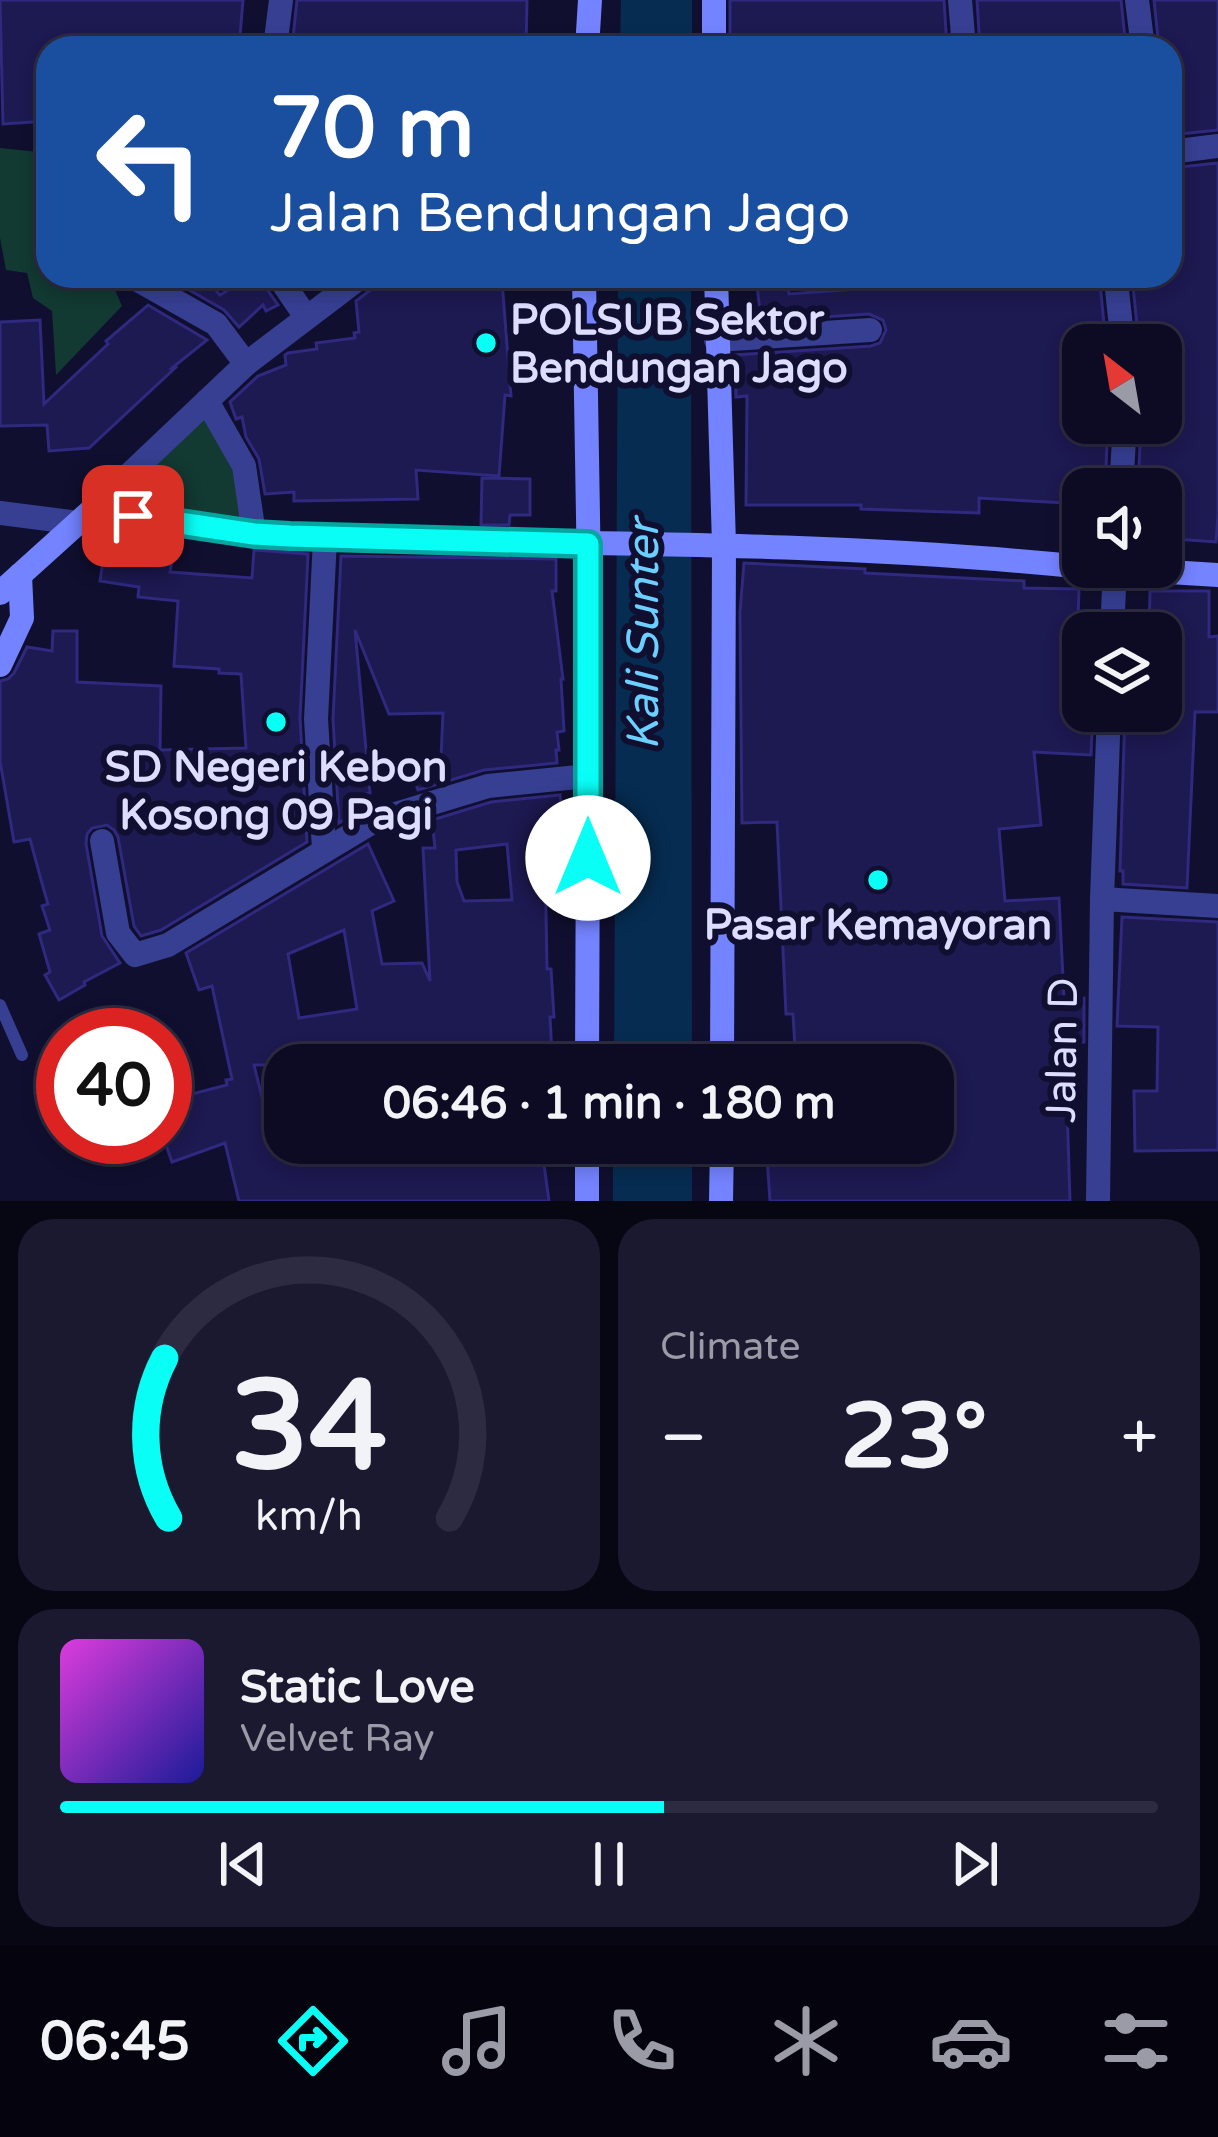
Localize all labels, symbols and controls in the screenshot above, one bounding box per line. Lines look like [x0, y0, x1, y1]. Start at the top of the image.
text: 70 m [270, 79, 474, 180]
icon: left [72, 84, 228, 240]
text: Jalan Bendungan Jago [270, 181, 850, 246]
place label: POLSUB Sektor Bendungan Jago [510, 295, 848, 394]
north arrow [1062, 324, 1182, 444]
map controls [1062, 324, 1182, 732]
marker: POLSUB Sektor Bendungan Jago [473, 330, 499, 356]
pin [82, 465, 184, 567]
button: sound [1062, 468, 1182, 588]
icon: arrive [100, 483, 166, 549]
water label: Kali Sunter [617, 514, 671, 750]
button: layers [1062, 612, 1182, 732]
marker: SD Negeri Kebon Kosong 09 Pagi [263, 709, 289, 735]
place label: SD Negeri Kebon Kosong 09 Pagi [105, 742, 447, 841]
position arrow [525, 795, 651, 921]
marker: Pasar Kemayoran [865, 867, 891, 893]
place label: Pasar Kemayoran [704, 900, 1052, 951]
street label: Jalan D [1036, 977, 1089, 1123]
speed limit sign: 40 [36, 1008, 192, 1164]
text: 06:46 · 1 min · 180 m [383, 1077, 835, 1131]
text: Climate [660, 1323, 800, 1370]
text: 34 [231, 1352, 387, 1503]
text: 23° [840, 1383, 987, 1492]
text: − [660, 1398, 707, 1478]
text: + [1121, 1398, 1158, 1478]
text: km/h [255, 1491, 363, 1542]
text: Static Love [240, 1661, 475, 1715]
text: Velvet Ray [240, 1715, 435, 1762]
icon: previous [210, 1831, 276, 1897]
icon: pause [576, 1831, 642, 1897]
icon: next [942, 1831, 1008, 1897]
icon: directions [271, 1999, 355, 2083]
icon: music [435, 1999, 519, 2083]
icon: phone [600, 1999, 684, 2083]
icon: climate [764, 1999, 848, 2083]
icon: car [929, 1999, 1013, 2083]
icon: filters [1094, 1999, 1178, 2083]
text: 06:45 [40, 2009, 190, 2074]

